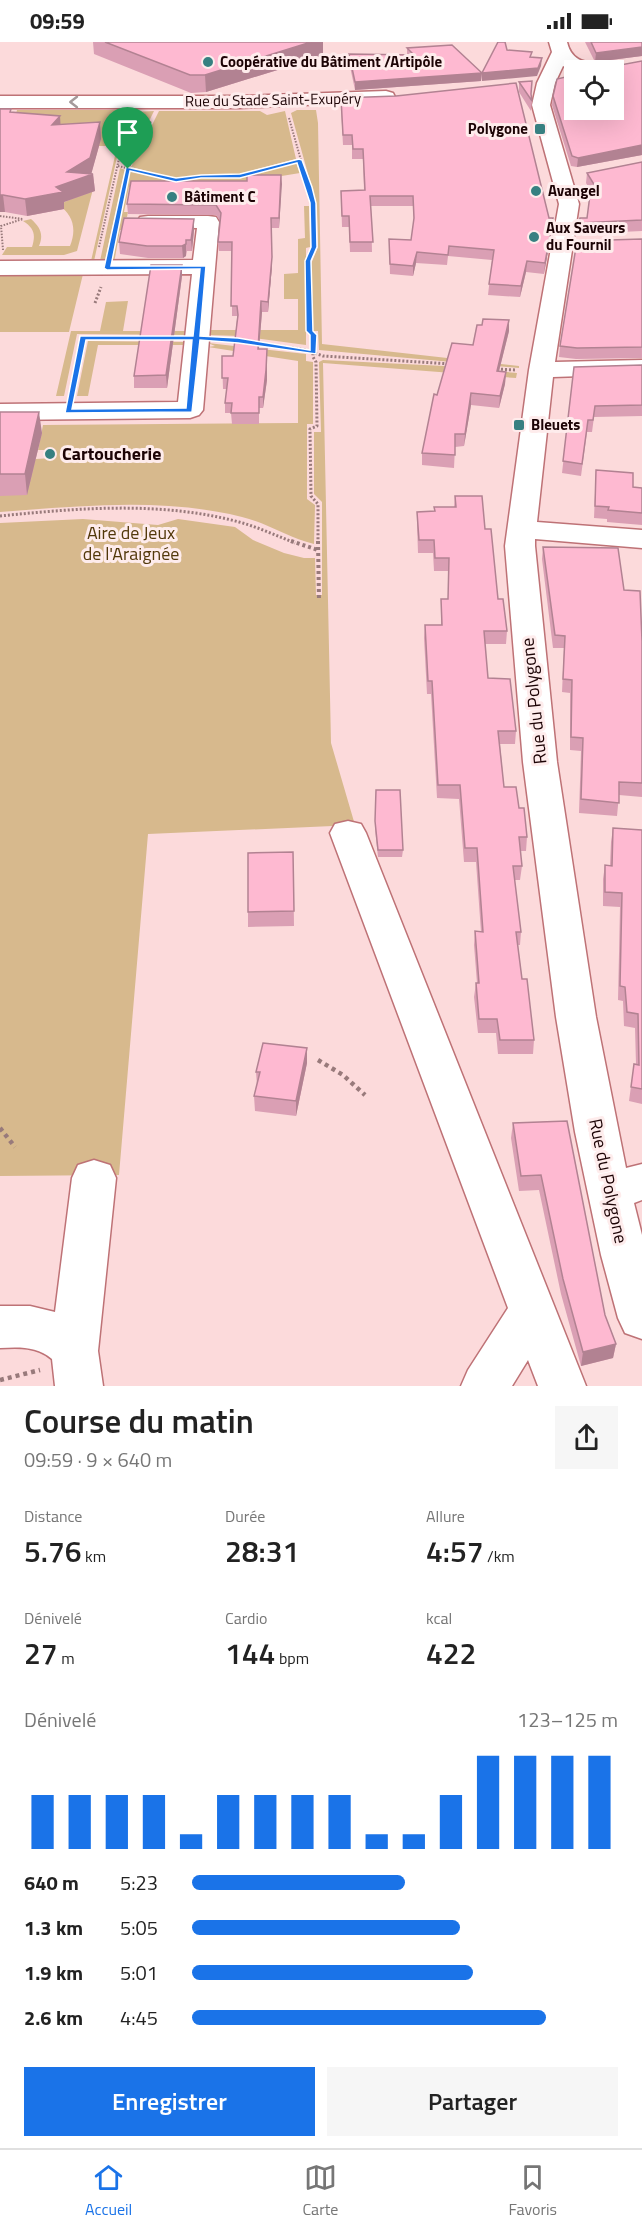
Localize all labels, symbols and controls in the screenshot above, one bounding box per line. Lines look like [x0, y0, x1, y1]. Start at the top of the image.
text: 09:59 [30, 4, 85, 38]
place label: Coopérative du Bâtiment /Artipôle [220, 50, 443, 73]
marker: Coopérative du Bâtiment /Artipôle [201, 55, 215, 69]
map controls [564, 60, 624, 120]
button: locate [564, 60, 624, 120]
street label: Rue du Stade Saint-Exupéry [185, 86, 361, 113]
one-way arrow [69, 96, 78, 108]
pin [102, 107, 153, 169]
icon: arrive [111, 116, 144, 149]
place label: Polygone [468, 117, 528, 140]
marker: Polygone [533, 122, 547, 136]
place label: Avangel [548, 179, 600, 202]
marker: Avangel [529, 184, 543, 198]
place label: Bâtiment C [184, 185, 256, 208]
marker: Bâtiment C [165, 190, 179, 204]
place label: Aux Saveurs du Fournil [546, 216, 625, 256]
marker: Aux Saveurs du Fournil [527, 230, 541, 244]
place label: Bleuets [531, 413, 580, 436]
marker: Bleuets [512, 418, 526, 432]
place label: Cartoucherie [62, 440, 161, 467]
marker: Cartoucherie [43, 447, 57, 461]
park label: Aire de Jeux de l'Araignée [83, 519, 179, 567]
street label: Rue du Polygone [513, 636, 554, 766]
street label: Rue du Polygone [582, 1116, 635, 1246]
text: Course du matin [24, 1396, 254, 1446]
button: share [555, 1406, 618, 1469]
text: 09:59 · 9 × 640 m [24, 1444, 172, 1475]
text: Distance [24, 1504, 82, 1528]
text: Durée [225, 1504, 265, 1528]
text: Allure [426, 1504, 465, 1528]
text: 5.76 [24, 1528, 82, 1574]
text: 28:31 [225, 1528, 299, 1574]
text: 4:57 [426, 1528, 484, 1574]
text: km [82, 1544, 106, 1568]
text: /km [484, 1544, 515, 1568]
text: Dénivelé [24, 1606, 82, 1630]
text: Cardio [225, 1606, 267, 1630]
text: kcal [426, 1606, 452, 1630]
text: 27 [24, 1630, 58, 1676]
text: 144 [225, 1630, 275, 1676]
text: 422 [426, 1630, 476, 1676]
text: m [58, 1646, 75, 1670]
text: bpm [275, 1646, 309, 1670]
text: Dénivelé [24, 1704, 96, 1735]
text: 123–125 m [517, 1704, 618, 1735]
text: 640 m [24, 1867, 79, 1898]
text: 5:23 [120, 1867, 158, 1898]
text: 1.3 km [24, 1912, 83, 1943]
text: 5:05 [120, 1912, 158, 1943]
text: 1.9 km [24, 1957, 83, 1988]
text: 5:01 [120, 1957, 158, 1988]
text: 2.6 km [24, 2002, 83, 2033]
text: 4:45 [120, 2002, 158, 2033]
button: Enregistrer [24, 2067, 315, 2136]
button: Partager [327, 2067, 618, 2136]
tab: Accueil [85, 2161, 132, 2221]
tab: Carte [302, 2161, 338, 2221]
tab: Favoris [509, 2161, 557, 2221]

